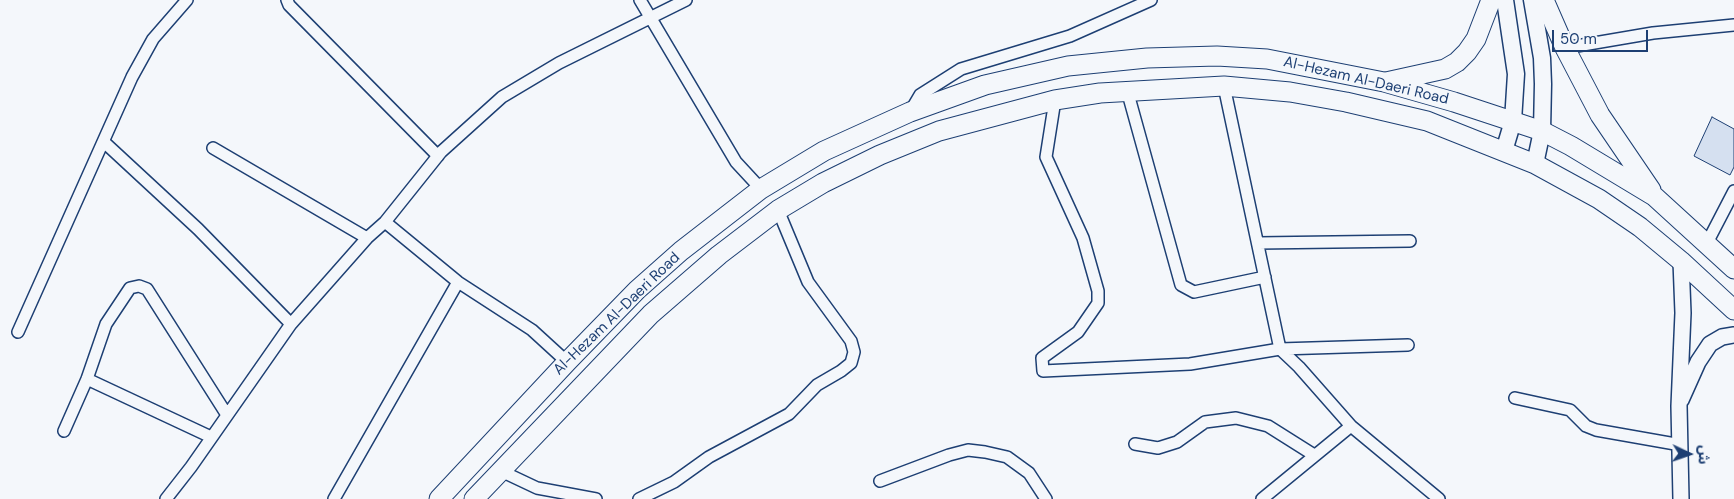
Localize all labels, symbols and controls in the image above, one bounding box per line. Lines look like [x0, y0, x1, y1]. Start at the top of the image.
scale bar [1554, 20, 1650, 52]
text: 50 m [1560, 29, 1597, 49]
street label: Al-Hezam Al-Daeri Road [1282, 53, 1450, 109]
street label: Al-Hezam Al-Daeri Road [550, 249, 684, 379]
north arrow [1664, 429, 1714, 479]
text: ش [1694, 445, 1713, 465]

